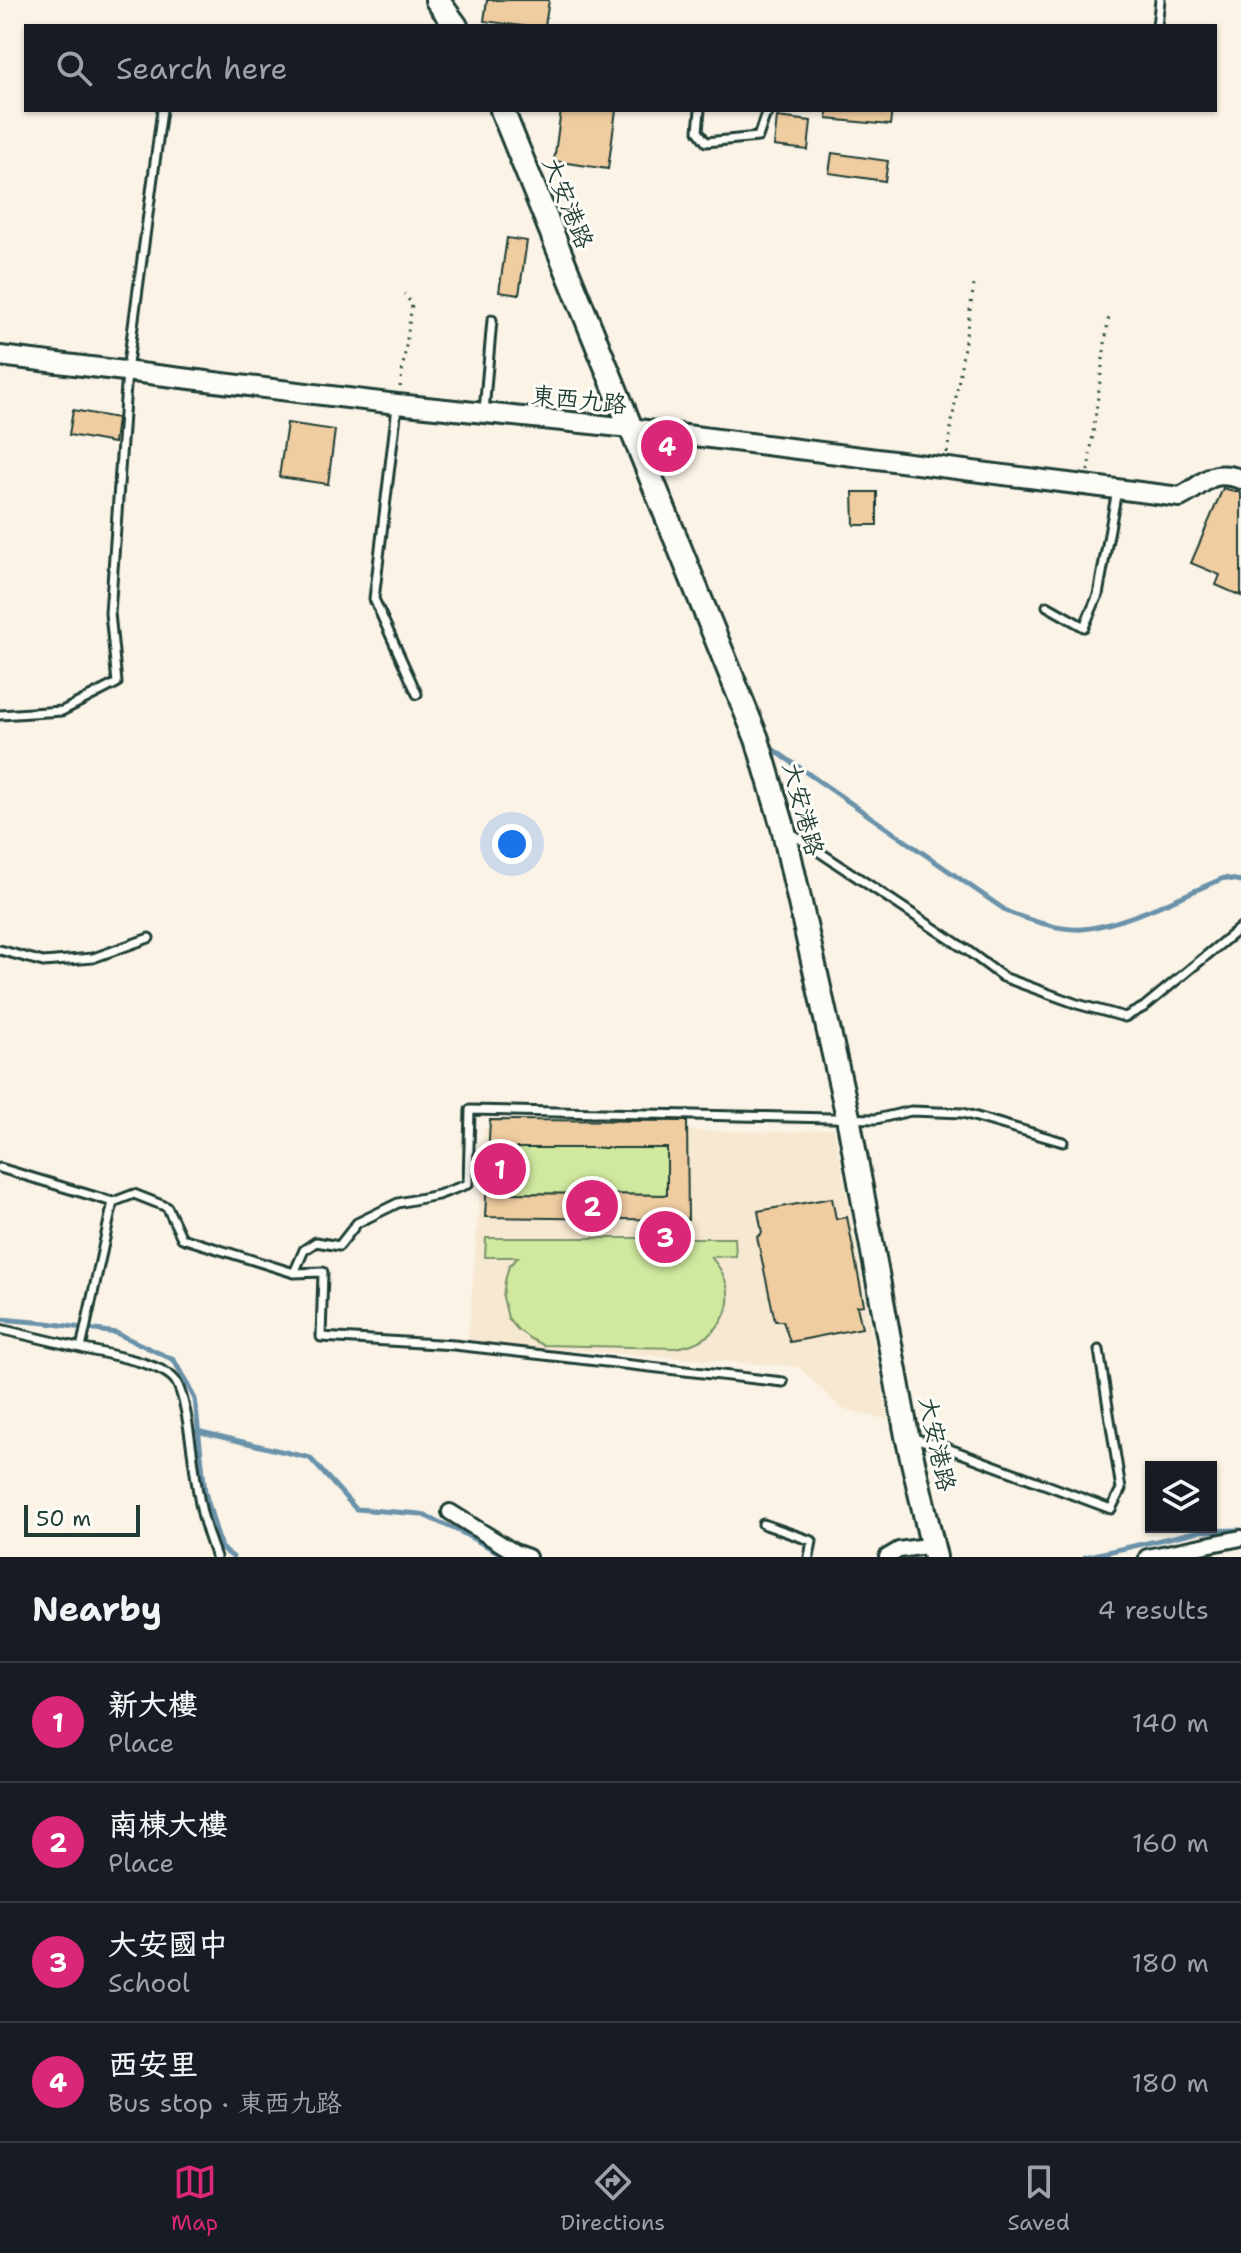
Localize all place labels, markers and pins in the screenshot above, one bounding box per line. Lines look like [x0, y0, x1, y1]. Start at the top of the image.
pin: 4 [641, 416, 693, 476]
pin: 1 [474, 1139, 526, 1199]
pin: 2 [566, 1176, 618, 1236]
pin: 3 [639, 1207, 691, 1267]

